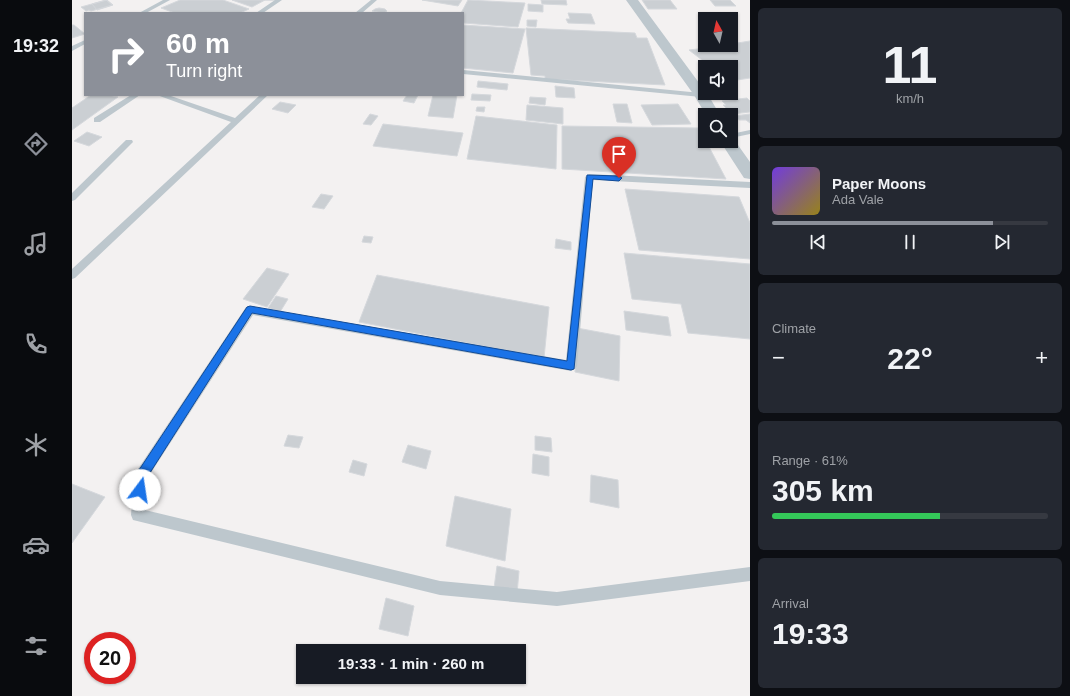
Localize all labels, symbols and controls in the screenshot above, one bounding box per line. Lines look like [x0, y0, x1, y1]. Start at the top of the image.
north arrow [698, 12, 738, 52]
map controls [698, 12, 738, 148]
icon: right [100, 28, 152, 80]
text: 60 m [166, 28, 230, 59]
text: 19:32 [13, 36, 59, 56]
text: 11 [883, 36, 937, 94]
button: sound [698, 60, 738, 100]
text: Turn right [166, 61, 242, 81]
text: km/h [896, 91, 924, 106]
button: search [698, 108, 738, 148]
icon: directions [22, 130, 50, 158]
pin [602, 137, 636, 178]
icon: arrive [608, 143, 630, 165]
text: Paper Moons [832, 175, 926, 192]
text: Ada Vale [832, 192, 884, 207]
icon: music [22, 230, 50, 258]
icon: previous [807, 231, 829, 253]
icon: pause [899, 231, 921, 253]
icon: next [991, 231, 1013, 253]
text: Climate [772, 321, 816, 336]
icon: phone [22, 330, 50, 358]
text: 22° [887, 342, 933, 375]
text: − [772, 345, 785, 370]
text: + [1035, 345, 1048, 370]
icon: climate [22, 431, 50, 459]
text: Range · 61% [772, 453, 848, 468]
position arrow [119, 469, 161, 511]
text: 305 km [772, 474, 874, 507]
icon: car [22, 531, 50, 559]
text: Arrival [772, 596, 809, 611]
text: 19:33 [772, 617, 849, 650]
icon: filters [22, 632, 50, 660]
speed limit sign: 20 [84, 632, 136, 684]
text: 19:33 · 1 min · 260 m [338, 655, 484, 672]

